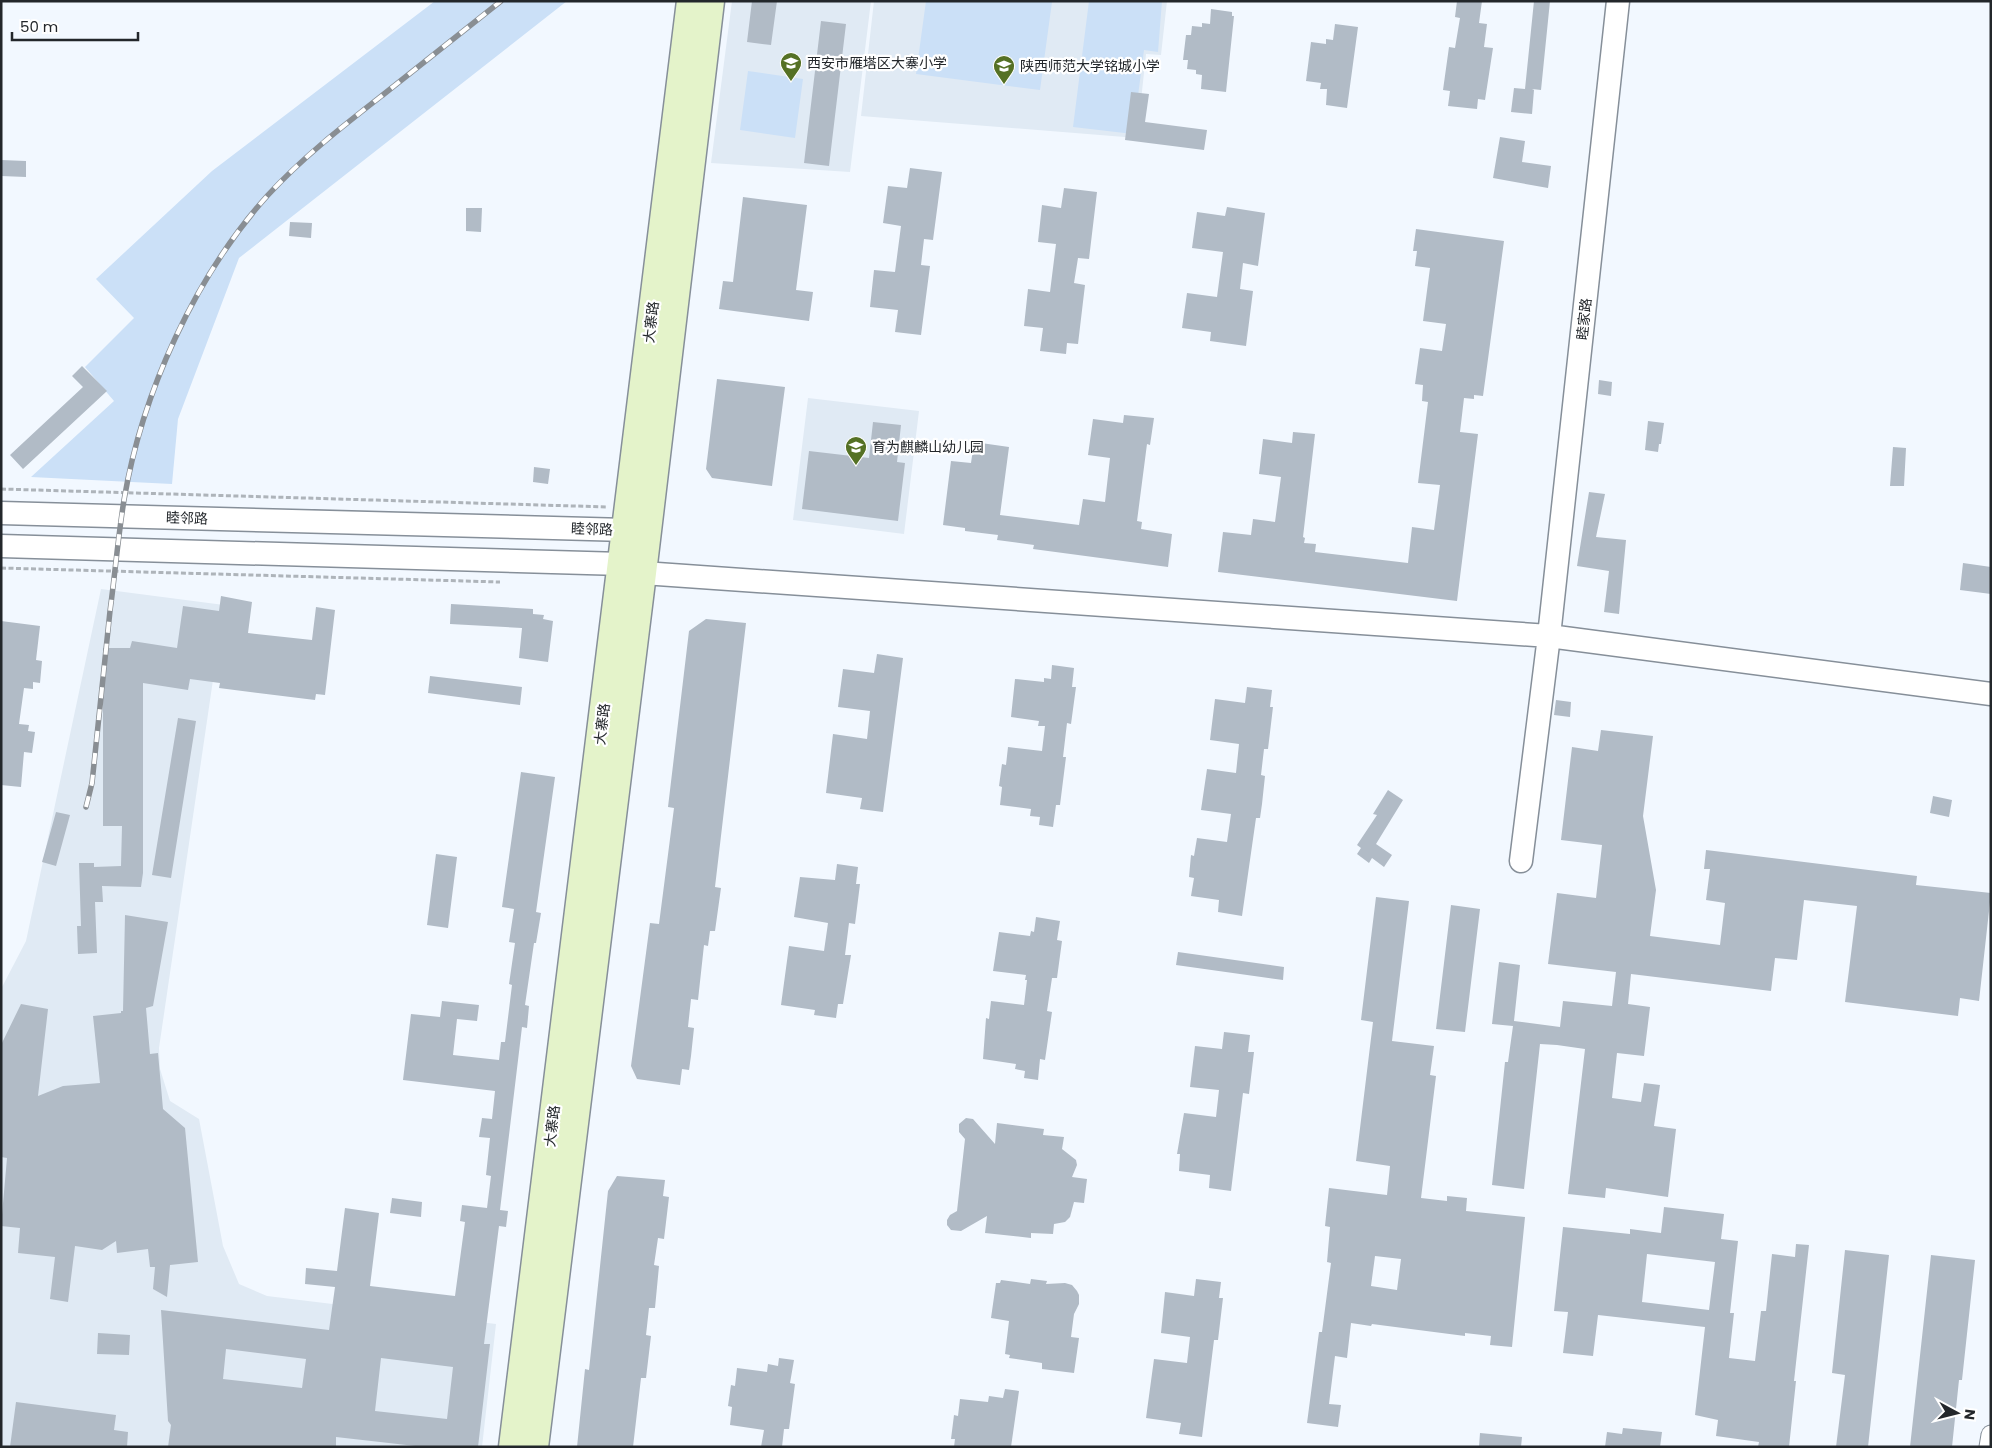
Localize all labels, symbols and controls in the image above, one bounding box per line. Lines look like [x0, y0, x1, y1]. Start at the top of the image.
scale bar [12, 10, 139, 42]
text: 50 m [20, 16, 58, 37]
school or university icon: 西安市雁塔区大寨小学 [779, 51, 803, 82]
place label: 西安市雁塔区大寨小学 [807, 53, 947, 73]
school or university icon: 陕西师范大学铭城小学 [992, 54, 1016, 85]
place label: 陕西师范大学铭城小学 [1020, 56, 1160, 76]
street label: 睦家路 [1572, 297, 1596, 341]
street label: 大寨路 [639, 300, 663, 344]
school or university icon: 育为麒麟山幼儿园 [844, 435, 868, 466]
place label: 育为麒麟山幼儿园 [872, 437, 984, 457]
street label: 睦邻路 [166, 507, 208, 529]
street label: 睦邻路 [571, 518, 613, 540]
street label: 大寨路 [590, 702, 614, 746]
street label: 大寨路 [540, 1104, 564, 1148]
north arrow [1932, 1388, 1982, 1438]
text: N [1959, 1408, 1980, 1421]

